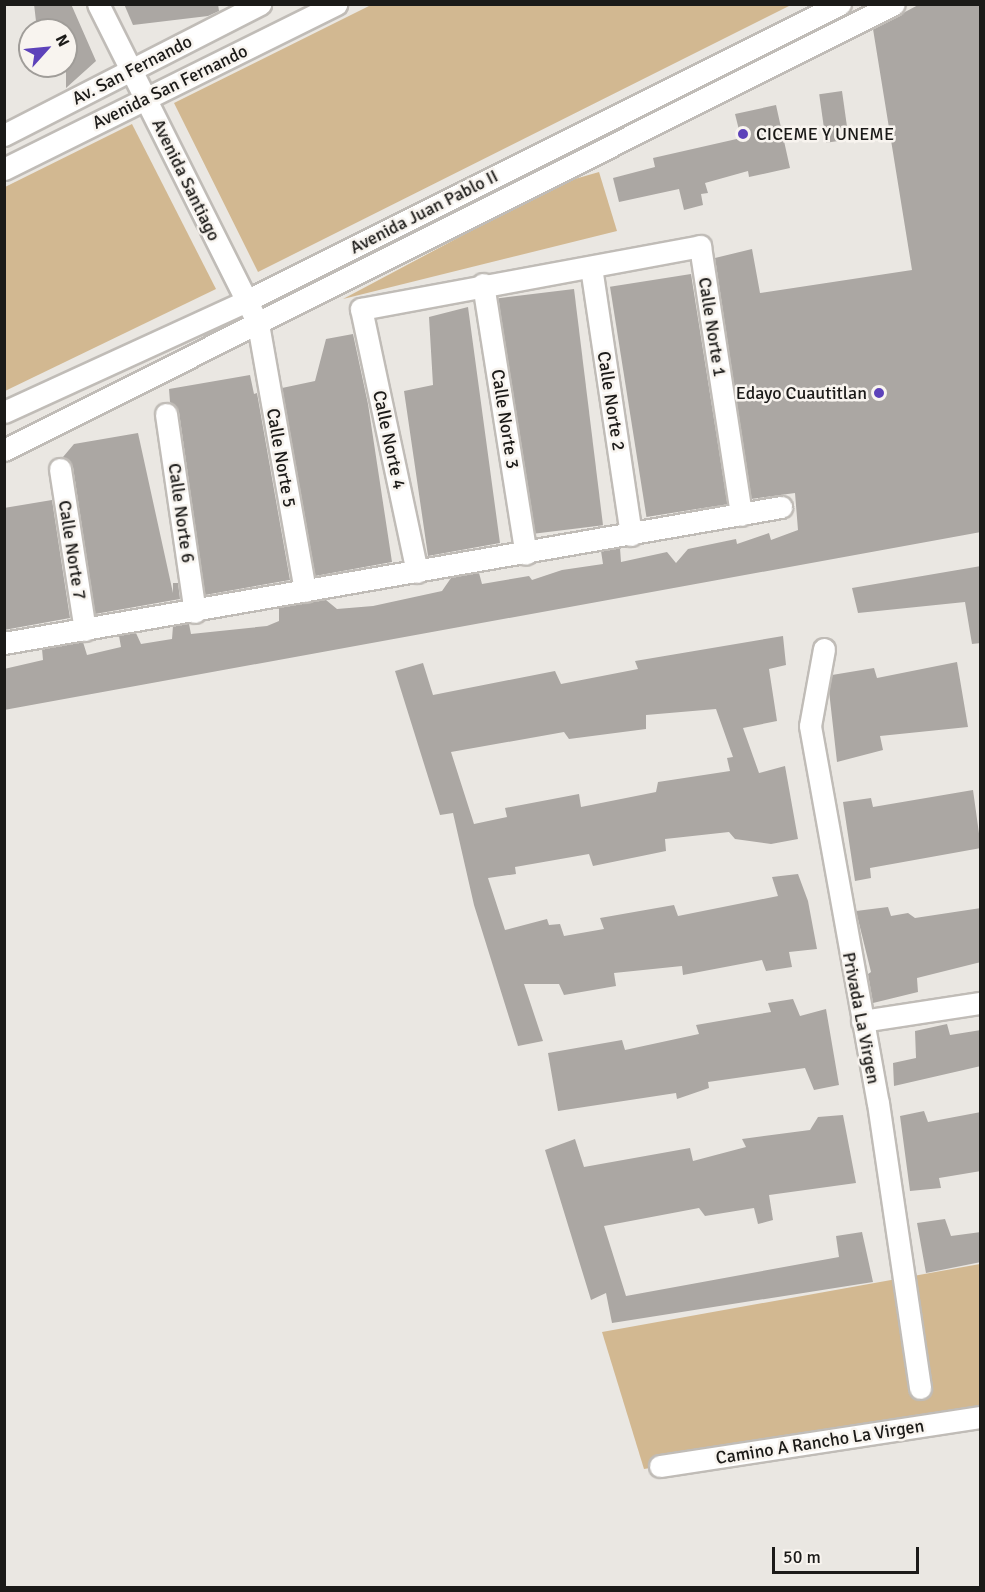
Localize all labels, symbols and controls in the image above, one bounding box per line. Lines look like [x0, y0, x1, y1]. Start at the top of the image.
north arrow [18, 18, 78, 78]
street label: Av. San Fernando [68, 30, 196, 110]
text: N [51, 31, 74, 50]
street label: Avenida San Fernando [89, 40, 251, 134]
street label: Avenida Santiago [147, 115, 225, 245]
place label: CICEME Y UNEME [756, 123, 894, 145]
marker: CICEME Y UNEME [734, 125, 752, 143]
street label: Avenida Juan Pablo II [346, 165, 502, 259]
street label: Calle Norte 1 [693, 276, 731, 378]
street label: Calle Norte 2 [592, 350, 630, 452]
street label: Calle Norte 3 [486, 368, 524, 470]
place label: Edayo Cuautitlan [736, 382, 867, 404]
marker: Edayo Cuautitlan [872, 386, 886, 400]
street label: Calle Norte 4 [368, 389, 410, 491]
street label: Calle Norte 5 [262, 407, 300, 509]
street label: Calle Norte 6 [163, 462, 199, 564]
street label: Calle Norte 7 [53, 499, 91, 601]
street label: Privada La Virgen [838, 950, 884, 1086]
street label: Camino A Rancho La Virgen [714, 1415, 926, 1469]
scale bar [775, 1535, 922, 1573]
text: 50 m [783, 1546, 821, 1568]

